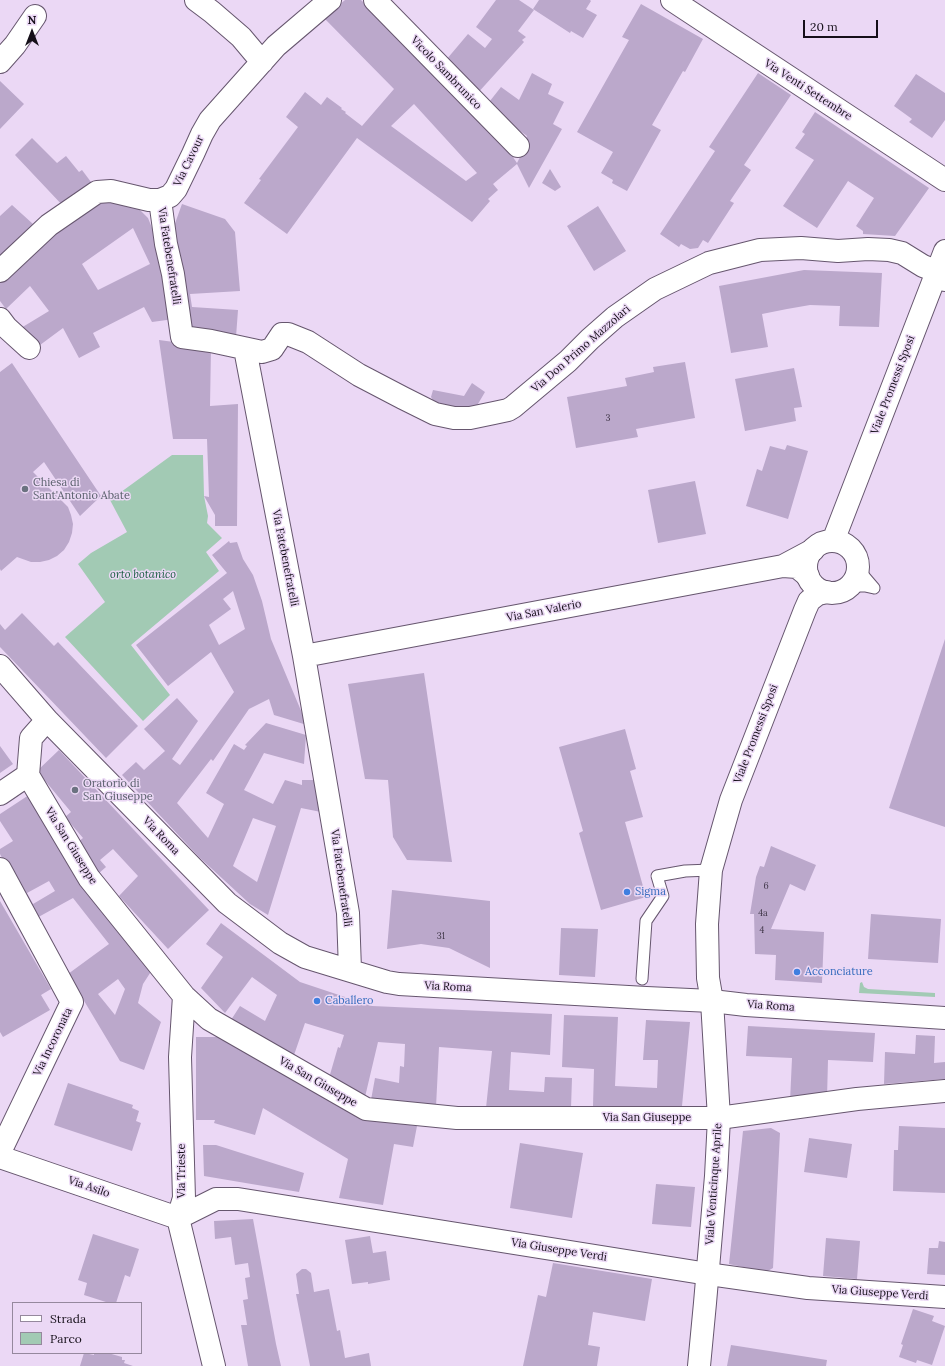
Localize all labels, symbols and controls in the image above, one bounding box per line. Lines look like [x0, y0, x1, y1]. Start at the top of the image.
north arrow [12, 12, 52, 52]
scale bar [805, 12, 880, 38]
text: N [28, 13, 36, 27]
text: 20 m [810, 19, 838, 34]
street label: Vicolo Sambrunico [408, 34, 484, 112]
street label: Via Venti Settembre [762, 57, 854, 123]
street label: Via Cavour [171, 133, 207, 189]
street label: Via Fatebenefratelli [155, 206, 183, 306]
street label: Via Don Primo Mazzolari [529, 303, 633, 395]
street label: Viale Promessi Sposi [868, 334, 918, 436]
house number: 3 [605, 413, 611, 423]
place label: Chiesa di Sant'Antonio Abate [33, 476, 130, 502]
marker: Chiesa di Sant'Antonio Abate [20, 484, 30, 494]
street label: Via Fatebenefratelli [269, 508, 301, 608]
park label: orto botanico [110, 568, 176, 582]
street label: Via San Valerio [505, 597, 583, 625]
street label: Viale Promessi Sposi [731, 683, 781, 785]
place label: Oratorio di San Giuseppe [83, 777, 153, 803]
marker: Oratorio di San Giuseppe [70, 785, 80, 795]
street label: Via San Giuseppe [42, 805, 100, 887]
street label: Via Roma [140, 814, 182, 858]
street label: Via Fatebenefratelli [328, 828, 354, 928]
house number: 6 [763, 881, 769, 891]
place label: Sigma [635, 885, 666, 899]
marker: Sigma [622, 887, 632, 897]
house number: 4a [758, 908, 768, 918]
house number: 4 [760, 925, 764, 935]
house number: 31 [437, 931, 445, 941]
place label: Acconciature [805, 965, 873, 979]
marker: Acconciature [792, 967, 802, 977]
street label: Via Roma [424, 979, 472, 995]
place label: Caballero [325, 994, 374, 1008]
marker: Caballero [312, 996, 322, 1006]
street label: Via Roma [747, 998, 795, 1014]
street label: Via Incoronata [31, 1006, 75, 1078]
street label: Via San Giuseppe [276, 1054, 360, 1110]
street label: Via San Giuseppe [603, 1111, 691, 1125]
street label: Viale Venticinque Aprile [703, 1123, 725, 1245]
street label: Via Trieste [175, 1144, 189, 1198]
street label: Via Asilo [66, 1174, 112, 1200]
street label: Via Giuseppe Verdi [510, 1236, 608, 1264]
street label: Via Giuseppe Verdi [831, 1283, 929, 1303]
legend [12, 1302, 142, 1354]
text: Strada [50, 1311, 86, 1326]
text: Parco [50, 1331, 82, 1346]

